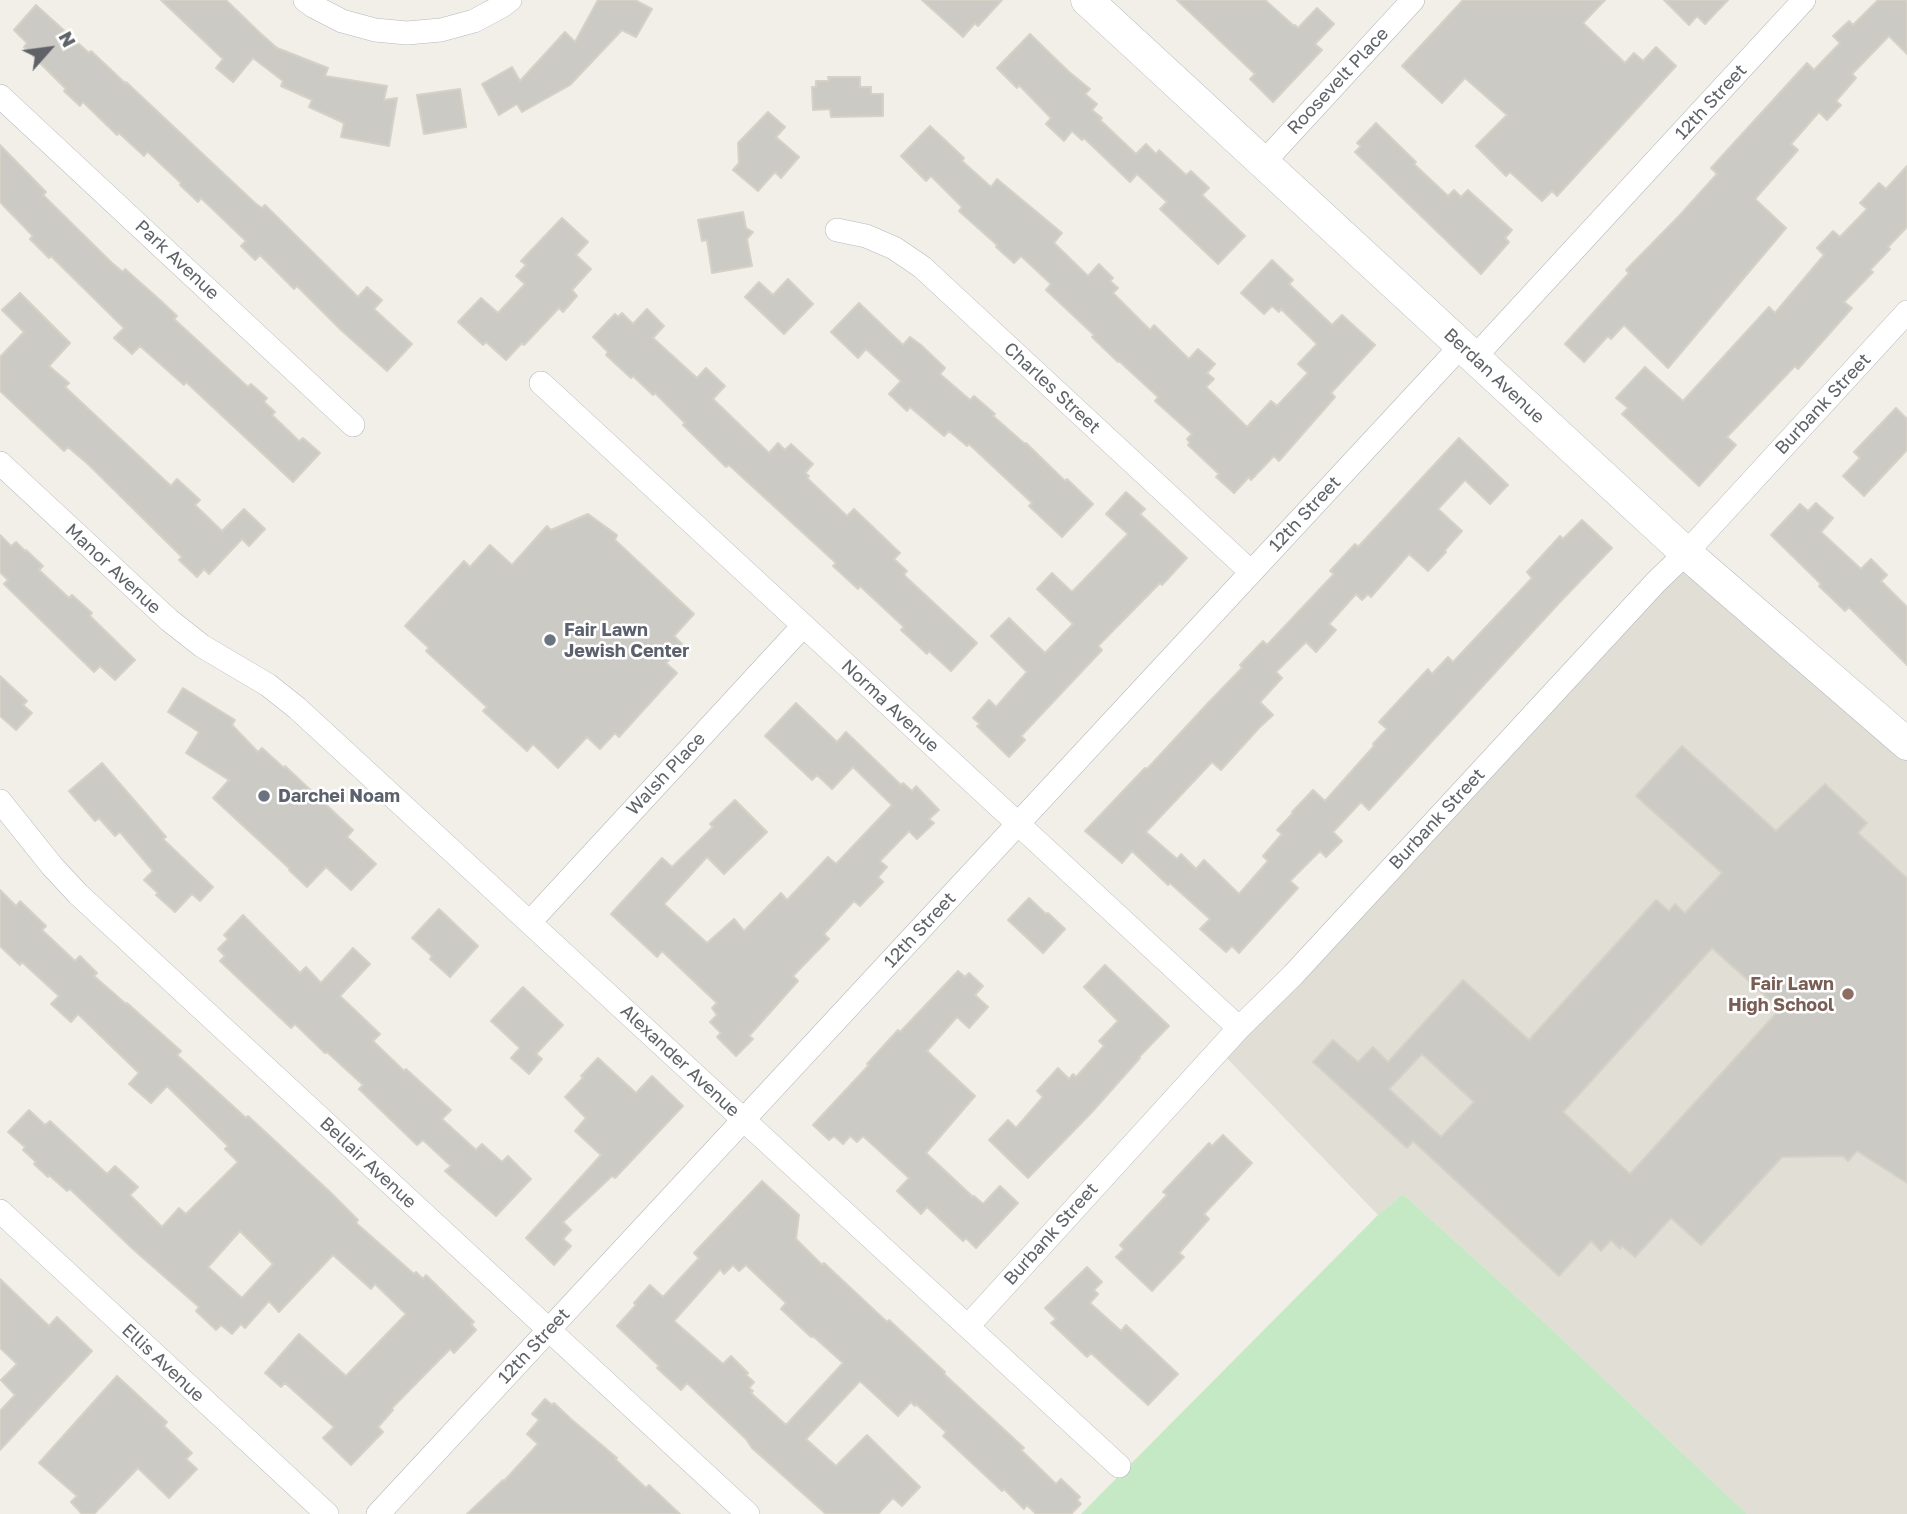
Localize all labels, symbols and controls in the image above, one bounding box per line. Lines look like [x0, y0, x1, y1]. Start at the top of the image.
north arrow [14, 14, 84, 84]
street label: Roosevelt Place [1283, 23, 1393, 139]
text: N [54, 27, 82, 51]
street label: 12th Street [1671, 60, 1751, 144]
street label: Park Avenue [131, 216, 223, 304]
street label: Berdan Avenue [1439, 324, 1549, 428]
street label: Charles Street [999, 338, 1105, 438]
street label: Burbank Street [1771, 349, 1875, 459]
street label: 12th Street [1265, 472, 1345, 556]
street label: Manor Avenue [61, 519, 165, 619]
place label: Fair Lawn Jewish Center [564, 619, 689, 662]
marker: Fair Lawn Jewish Center [542, 632, 558, 648]
street label: Norma Avenue [837, 655, 943, 757]
street label: Walsh Place [622, 728, 710, 820]
street label: Burbank Street [1385, 764, 1489, 874]
place label: Darchei Noam [278, 785, 400, 807]
marker: Darchei Noam [256, 788, 272, 804]
street label: 12th Street [880, 888, 960, 972]
place label: Fair Lawn High School [1728, 973, 1834, 1016]
marker: Fair Lawn High School [1840, 986, 1856, 1002]
street label: Alexander Avenue [616, 1000, 744, 1122]
street label: Bellair Avenue [315, 1113, 421, 1213]
street label: Burbank Street [999, 1178, 1103, 1290]
street label: 12th Street [494, 1304, 574, 1388]
street label: Ellis Avenue [117, 1319, 209, 1407]

